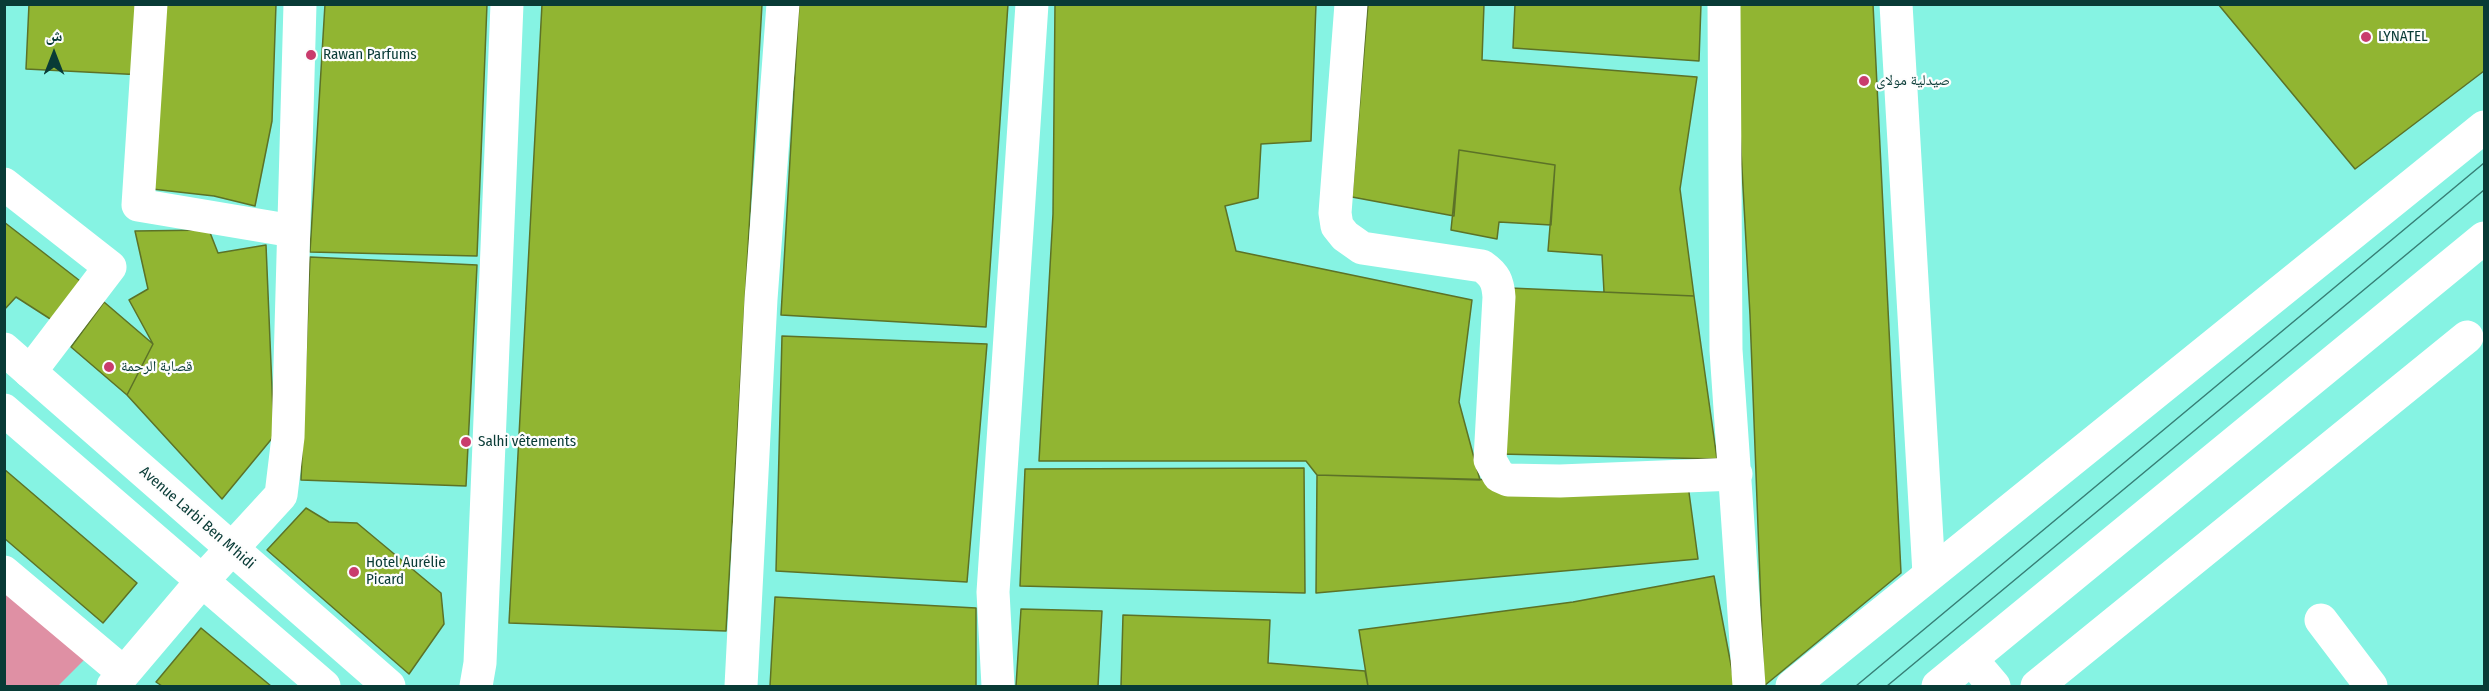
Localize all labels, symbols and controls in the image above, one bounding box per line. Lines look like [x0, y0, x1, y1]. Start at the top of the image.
north arrow [24, 24, 84, 84]
text: ش [46, 26, 62, 45]
place label: LYNATEL [2378, 28, 2428, 46]
marker: LYNATEL [2359, 30, 2373, 44]
place label: Rawan Parfums [323, 46, 417, 64]
marker: Rawan Parfums [304, 48, 318, 62]
place label: صيدلية مولاى [1876, 72, 1950, 90]
marker: صيدلية مولاى [1857, 74, 1871, 88]
place label: قصابة الرحمة [121, 358, 193, 376]
marker: قصابة الرحمة [102, 360, 116, 374]
place label: Salhi vêtements [478, 433, 576, 451]
marker: Salhi vêtements [459, 435, 473, 449]
street label: Avenue Larbi Ben M'hidi [136, 463, 258, 573]
place label: Hotel Aurélie Picard [366, 554, 446, 589]
marker: Hotel Aurélie Picard [347, 565, 361, 579]

